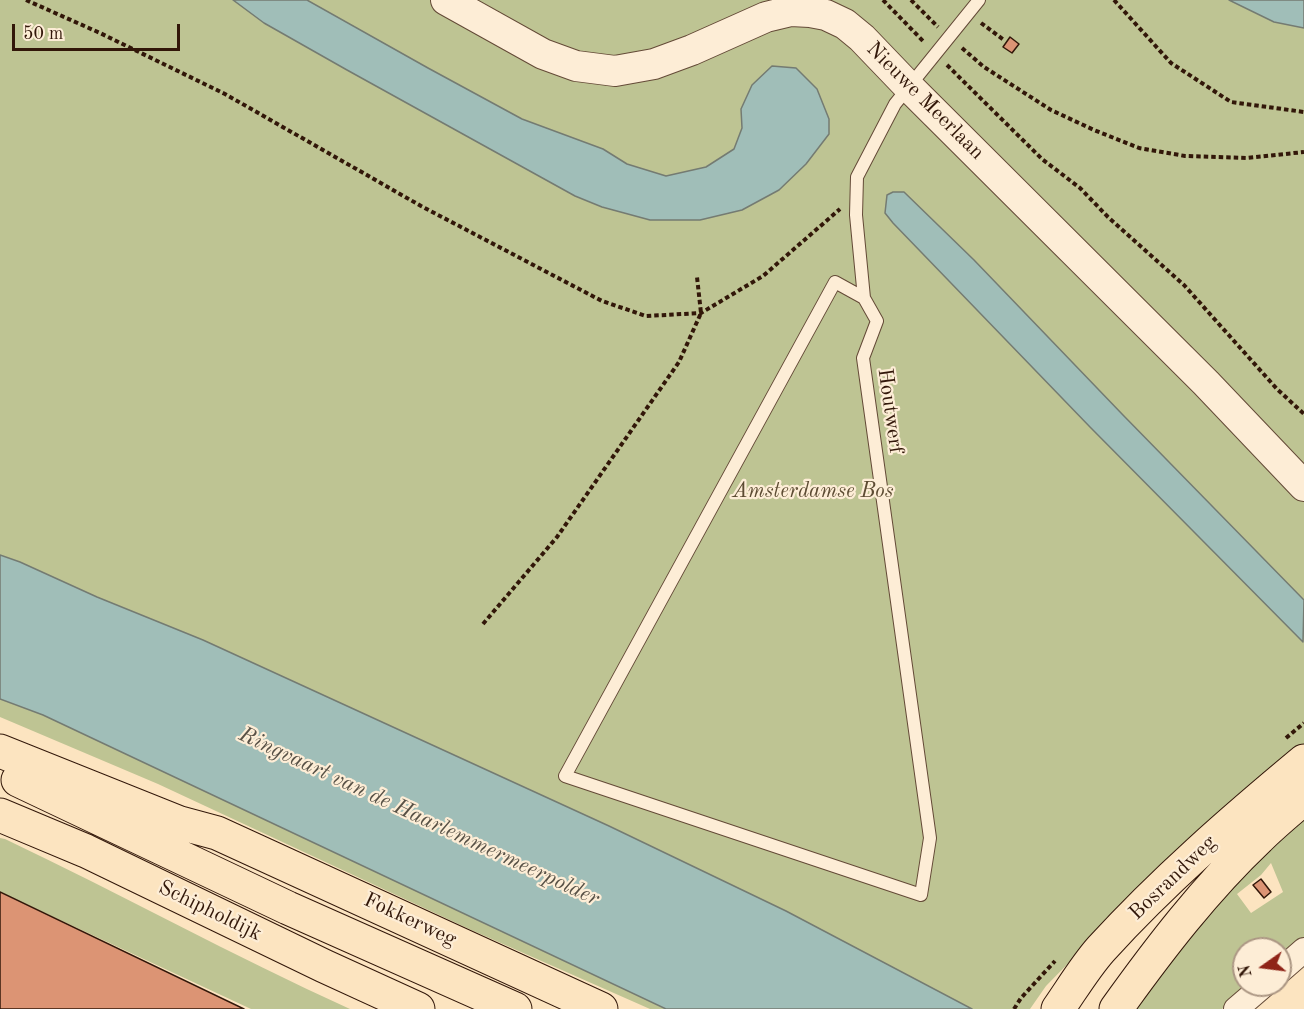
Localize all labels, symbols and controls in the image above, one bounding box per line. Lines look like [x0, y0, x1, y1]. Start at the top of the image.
scale bar [15, 12, 183, 50]
text: 50 m [23, 25, 63, 43]
street label: Nieuwe Meerlaan [861, 37, 989, 165]
street label: Houtwerf [872, 367, 908, 455]
park label: Amsterdamse Bos [732, 478, 894, 504]
water label: Ringvaart van de Haarlemmermeerpolder [235, 722, 603, 912]
street label: Bosrandweg [1124, 830, 1222, 926]
street label: Schipholdijk [154, 875, 266, 947]
street label: Fokkerweg [360, 888, 460, 952]
north arrow [1232, 937, 1292, 997]
text: N [1237, 963, 1256, 979]

